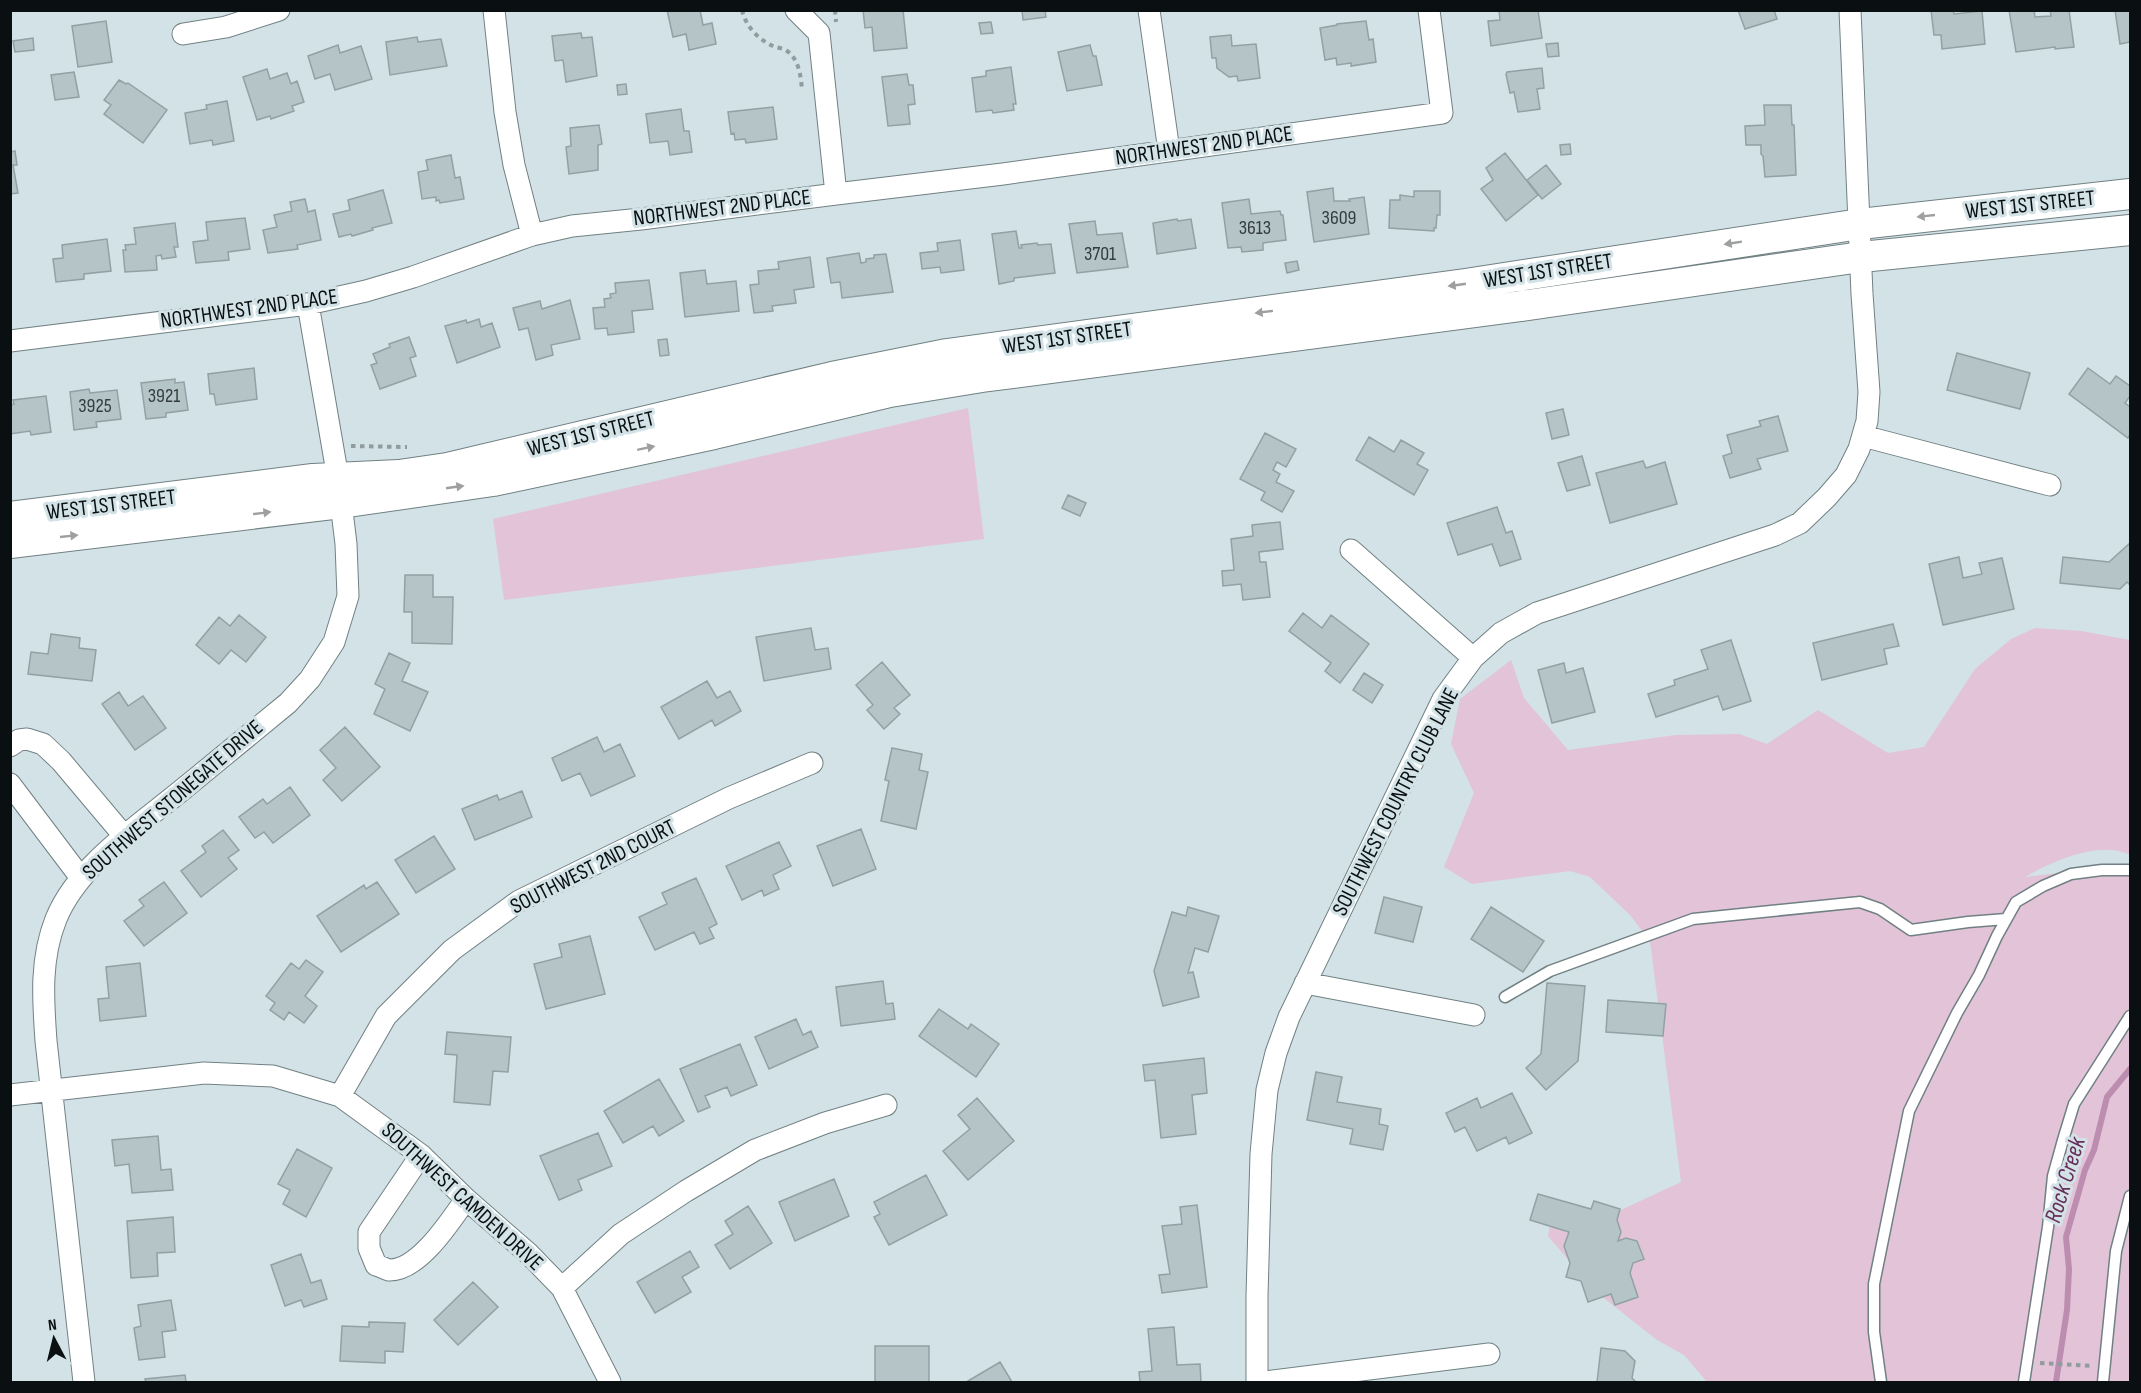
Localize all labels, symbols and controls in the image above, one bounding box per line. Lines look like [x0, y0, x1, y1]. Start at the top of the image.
street label: NORTHWEST 2ND PLACE [1114, 120, 1294, 172]
street label: NORTHWEST 2ND PLACE [632, 184, 812, 232]
street label: WEST 1ST STREET [1964, 185, 2096, 225]
house number: 3609 [1322, 206, 1356, 230]
one-way arrow [1917, 212, 1936, 221]
house number: 3613 [1239, 216, 1271, 240]
one-way arrow [1723, 239, 1742, 248]
house number: 3701 [1084, 242, 1116, 266]
street label: WEST 1ST STREET [1482, 247, 1614, 294]
one-way arrow [1448, 281, 1467, 290]
street label: NORTHWEST 2ND PLACE [159, 283, 339, 335]
one-way arrow [1254, 307, 1273, 316]
street label: WEST 1ST STREET [1001, 316, 1133, 360]
house number: 3921 [148, 384, 180, 408]
house number: 3925 [78, 394, 112, 418]
street label: WEST 1ST STREET [525, 405, 657, 463]
one-way arrow [637, 443, 656, 452]
one-way arrow [446, 482, 465, 491]
street label: WEST 1ST STREET [45, 484, 177, 526]
one-way arrow [253, 508, 272, 517]
one-way arrow [59, 532, 78, 541]
street label: SOUTHWEST COUNTRY CLUB LANE [1327, 684, 1465, 920]
street label: SOUTHWEST STONEGATE DRIVE [77, 714, 269, 886]
street label: SOUTHWEST 2ND COURT [506, 814, 680, 920]
street label: SOUTHWEST CAMDEN DRIVE [375, 1117, 549, 1277]
water label: Rock Creek [2038, 1133, 2092, 1226]
north arrow [24, 1309, 84, 1369]
text: N [47, 1316, 58, 1336]

